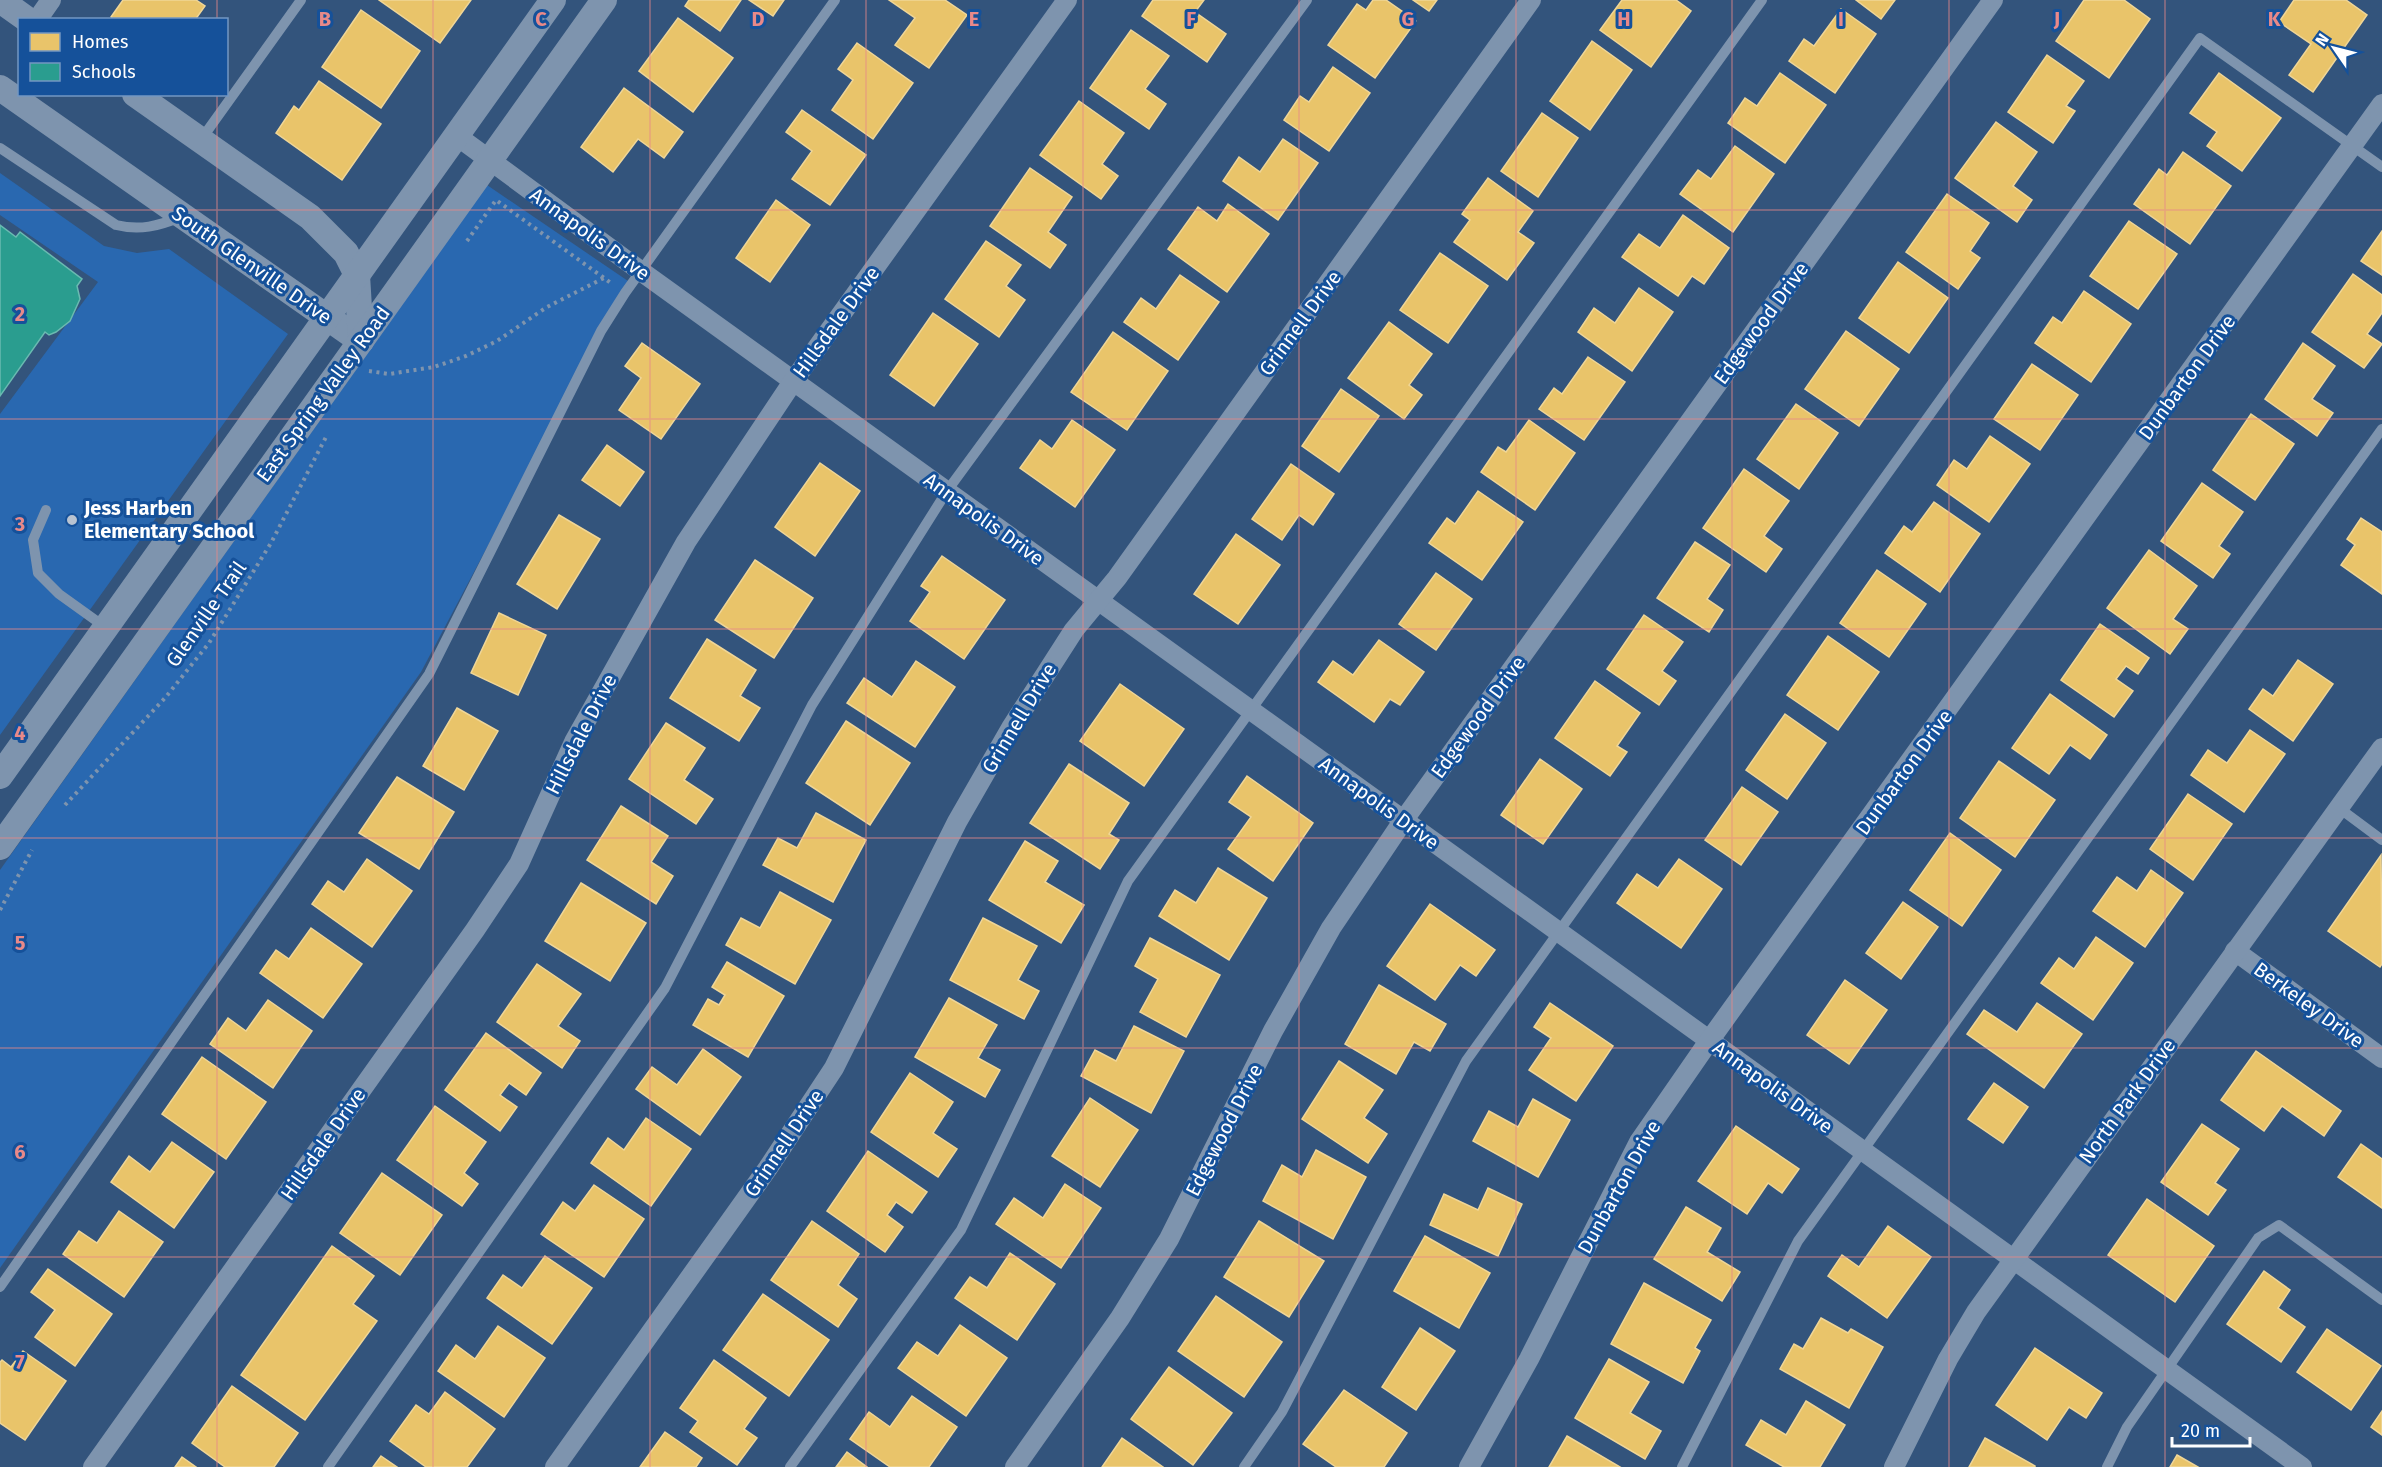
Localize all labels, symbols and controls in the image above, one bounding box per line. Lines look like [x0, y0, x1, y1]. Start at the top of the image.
text: B [319, 7, 331, 31]
text: C [535, 7, 547, 31]
text: D [751, 7, 765, 31]
text: E [969, 7, 979, 31]
text: F [1186, 7, 1196, 31]
text: G [1402, 7, 1414, 31]
text: H [1617, 7, 1631, 31]
text: I [1838, 7, 1844, 31]
text: J [2053, 7, 2060, 31]
text: K [2268, 7, 2281, 31]
legend [18, 18, 228, 96]
north arrow [2304, 18, 2364, 78]
text: N [2311, 30, 2333, 49]
text: Homes [72, 31, 128, 53]
text: Schools [72, 61, 136, 83]
street label: Annapolis Drive [525, 182, 655, 286]
street label: South Glenville Drive [167, 201, 337, 329]
street label: Edgewood Drive [1709, 257, 1813, 389]
street label: Hillsdale Drive [788, 262, 884, 382]
street label: Grinnell Drive [1254, 266, 1346, 380]
street label: East Spring Valley Road [251, 301, 395, 487]
text: 2 [15, 302, 25, 326]
street label: Dunbarton Drive [2133, 310, 2241, 444]
street label: Annapolis Drive [919, 467, 1049, 571]
place label: Jess Harben Elementary School [83, 496, 254, 543]
text: 3 [14, 512, 25, 536]
marker: Jess Harben Elementary School [65, 513, 79, 527]
street label: Glenville Trail [161, 557, 251, 671]
street label: Edgewood Drive [1426, 651, 1530, 783]
street label: Grinnell Drive [977, 659, 1061, 777]
street label: Hillsdale Drive [540, 670, 622, 798]
street label: Dunbarton Drive [1850, 705, 1958, 839]
text: 4 [14, 721, 26, 745]
street label: Annapolis Drive [1314, 751, 1444, 855]
text: 5 [15, 931, 26, 955]
street label: Berkeley Drive [2249, 957, 2369, 1053]
street label: North Park Drive [2074, 1034, 2180, 1168]
street label: Annapolis Drive [1708, 1035, 1838, 1139]
street label: Edgewood Drive [1180, 1060, 1268, 1200]
street label: Hillsdale Drive [275, 1083, 371, 1205]
street label: Grinnell Drive [739, 1085, 829, 1201]
street label: Dunbarton Drive [1572, 1116, 1666, 1258]
text: 6 [14, 1140, 26, 1164]
text: 7 [15, 1350, 25, 1374]
scale bar [2172, 1410, 2250, 1448]
text: 20 m [2181, 1420, 2220, 1442]

